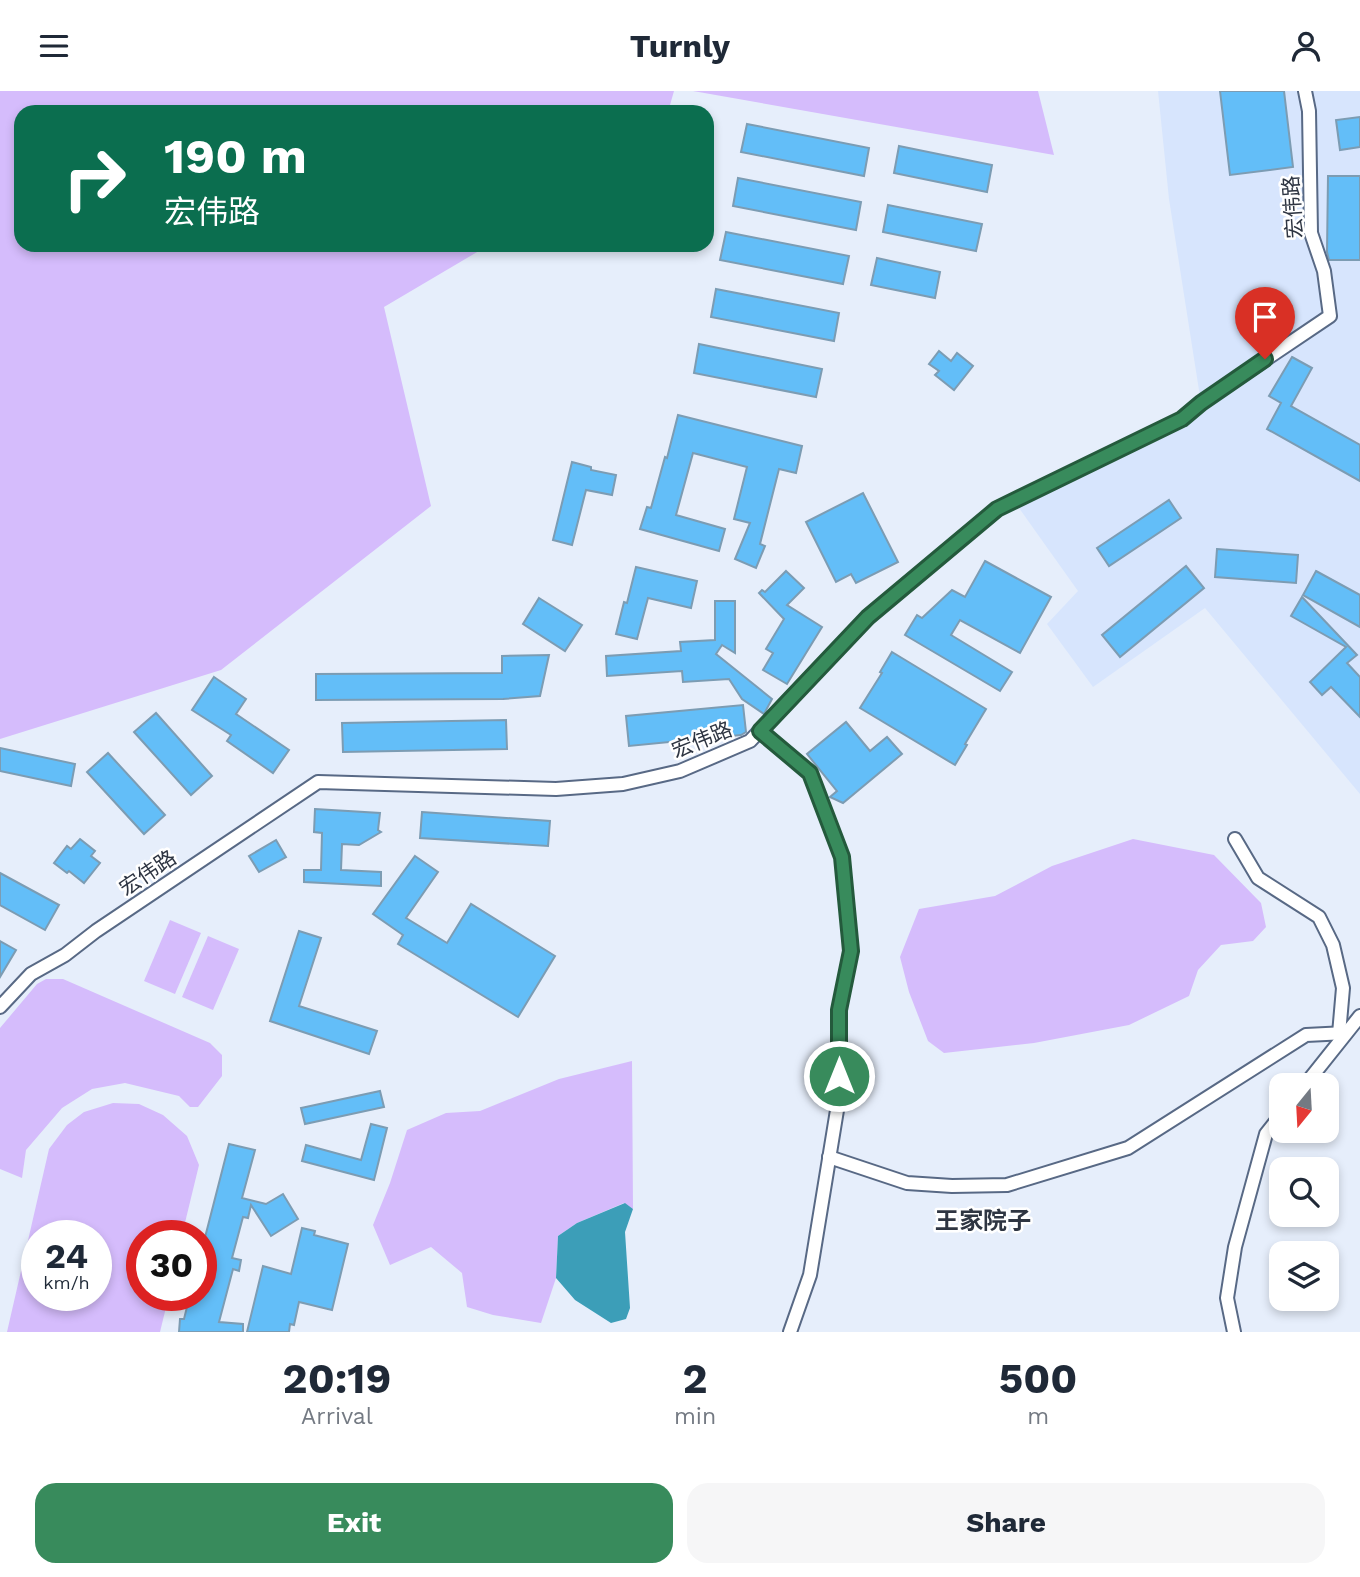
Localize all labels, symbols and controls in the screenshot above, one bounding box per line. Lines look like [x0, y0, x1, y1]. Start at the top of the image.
icon: menu [35, 27, 73, 65]
text: Turnly [630, 27, 730, 65]
icon: person [1287, 27, 1325, 65]
text: 190 m [164, 127, 307, 185]
icon: right [49, 133, 140, 224]
street label: 宏伟路 [1278, 175, 1307, 239]
text: 宏伟路 [164, 193, 260, 231]
pin [1235, 287, 1295, 359]
icon: arrive [1246, 298, 1284, 336]
street label: 宏伟路 [668, 716, 736, 763]
street label: 宏伟路 [115, 845, 181, 901]
position arrow [802, 1039, 876, 1113]
north arrow [1269, 1073, 1339, 1143]
map controls [1269, 1073, 1339, 1311]
button: search [1269, 1157, 1339, 1227]
district label: 王家院子 [935, 1207, 1031, 1235]
speed limit sign: 30 [126, 1220, 217, 1311]
text: 24 [45, 1235, 88, 1277]
button: layers [1269, 1241, 1339, 1311]
text: km/h [43, 1272, 90, 1293]
text: 20:19 [283, 1354, 391, 1403]
text: 2 [683, 1354, 708, 1403]
text: 500 [999, 1354, 1077, 1403]
text: Arrival [301, 1403, 373, 1430]
text: min [674, 1403, 716, 1430]
text: m [1027, 1403, 1049, 1430]
button: Exit [35, 1483, 673, 1563]
button: Share [687, 1483, 1325, 1563]

